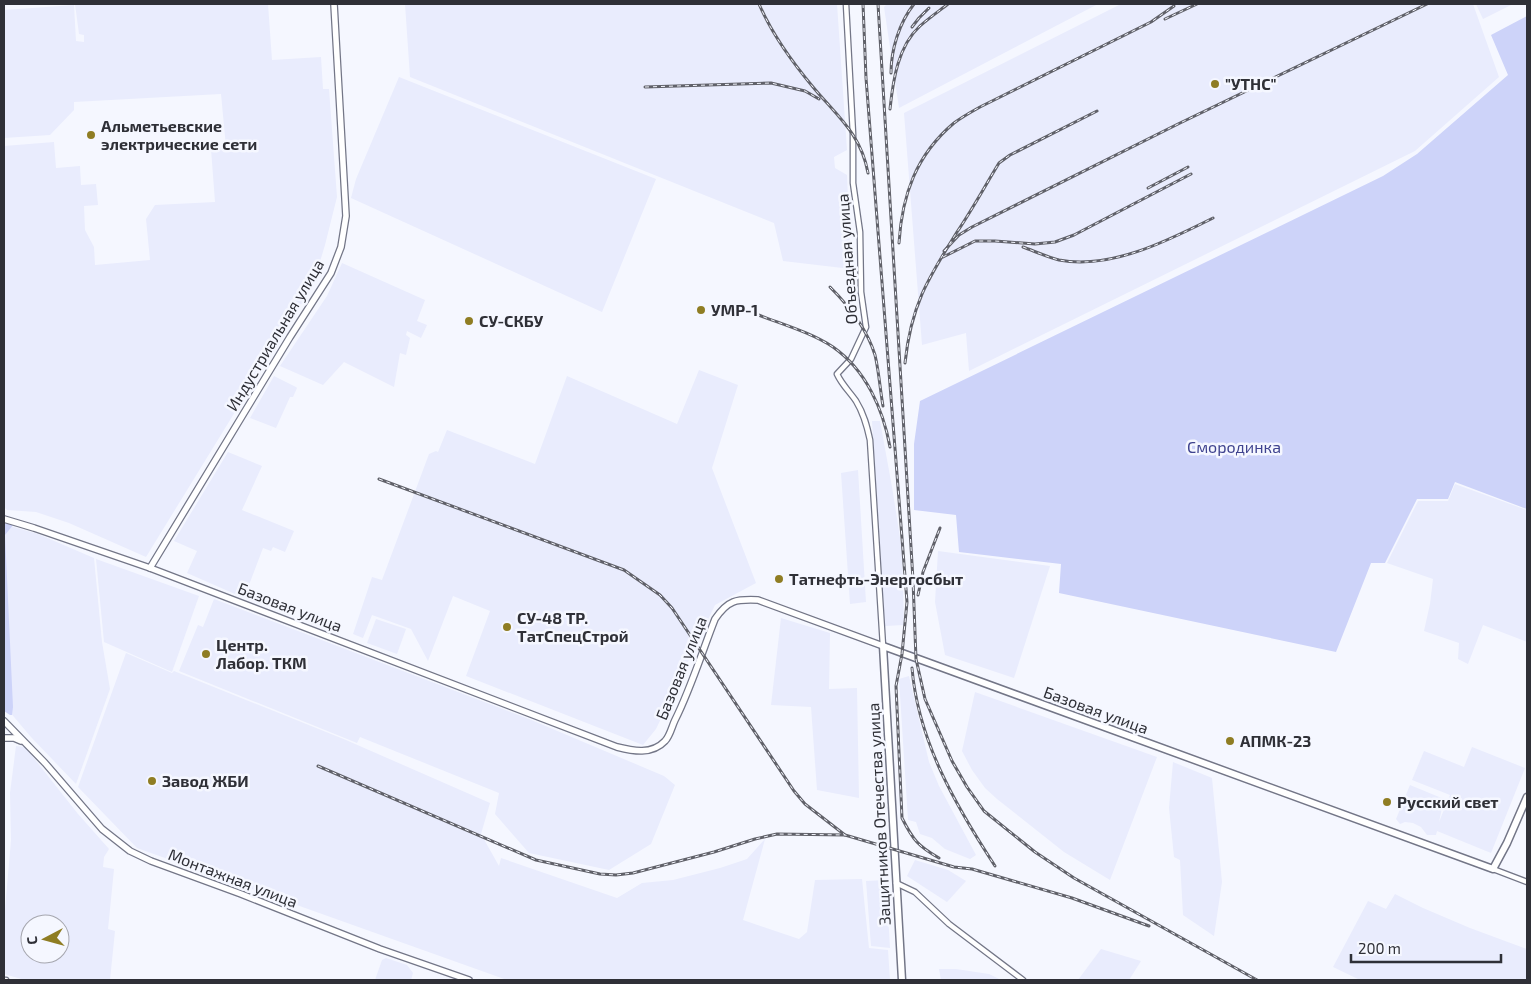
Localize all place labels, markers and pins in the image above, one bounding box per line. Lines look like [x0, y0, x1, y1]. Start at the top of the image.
place label: "УТНС" [1225, 74, 1277, 93]
marker: "УТНС" [1209, 78, 1221, 90]
place label: Альметьевские электрические сети [101, 116, 257, 153]
marker: Альметьевские электрические сети [85, 129, 97, 141]
place label: УМР-1 [711, 300, 758, 319]
marker: УМР-1 [695, 304, 707, 316]
place label: СУ-СКБУ [479, 311, 544, 330]
marker: СУ-СКБУ [463, 315, 475, 327]
place label: Татнефть-Энергосбыт [789, 569, 963, 588]
marker: Татнефть-Энергосбыт [773, 573, 785, 585]
place label: СУ-48 ТР. ТатСпецСтрой [517, 608, 629, 645]
marker: СУ-48 ТР. ТатСпецСтрой [501, 621, 513, 633]
place label: Центр. Лабор. ТКМ [216, 635, 307, 672]
marker: Центр. Лабор. ТКМ [200, 648, 212, 660]
place label: АПМК-23 [1240, 731, 1311, 750]
marker: АПМК-23 [1224, 735, 1236, 747]
place label: Завод ЖБИ [162, 771, 249, 790]
marker: Завод ЖБИ [146, 775, 158, 787]
place label: Русский свет [1397, 792, 1499, 811]
marker: Русский свет [1381, 796, 1393, 808]

